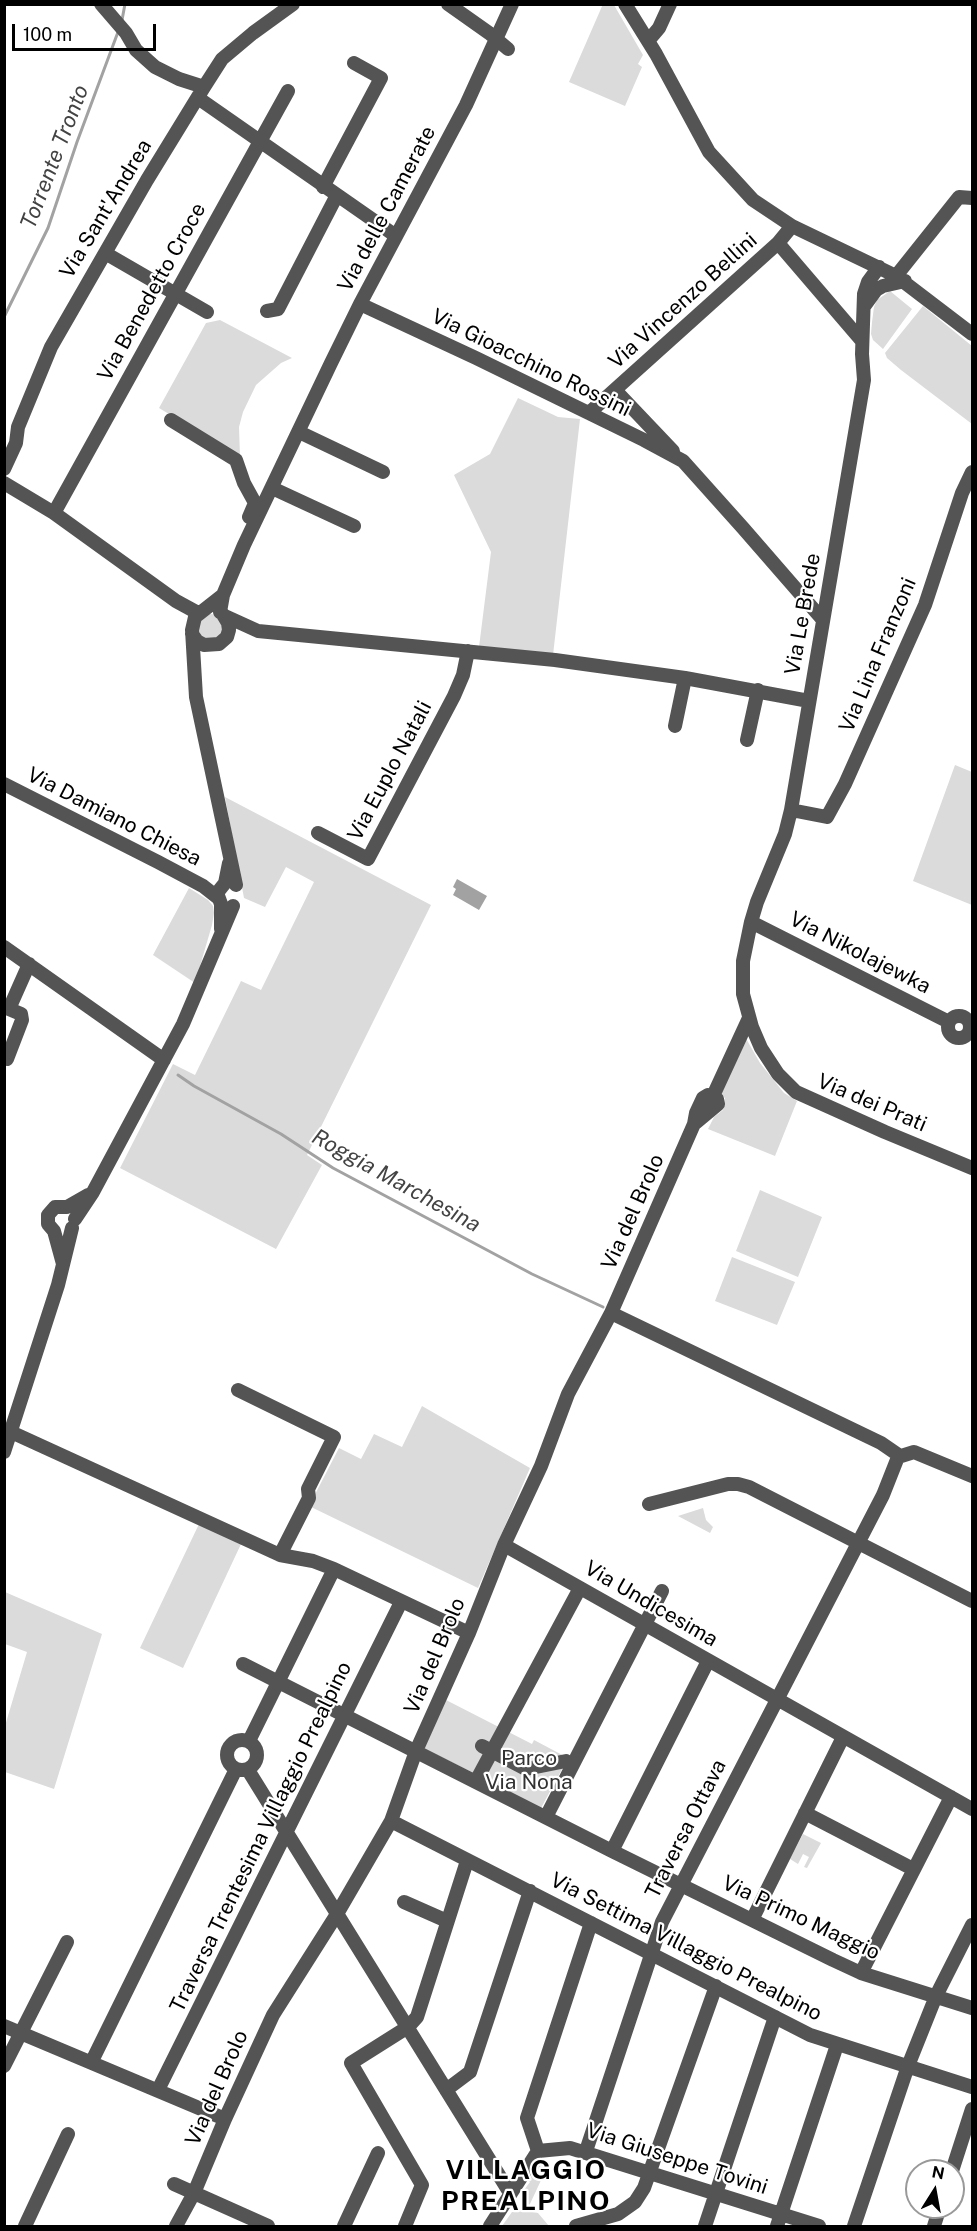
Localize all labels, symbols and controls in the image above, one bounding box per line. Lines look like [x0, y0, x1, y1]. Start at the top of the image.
scale bar [15, 12, 159, 50]
text: 100 m [23, 24, 72, 45]
water label: Torrente Tronto [15, 81, 95, 233]
street label: Via delle Camerate [333, 122, 441, 296]
street label: Via Sant'Andrea [55, 135, 157, 283]
street label: Via Benedetto Croce [93, 199, 211, 385]
street label: Via Vincenzo Bellini [604, 228, 762, 374]
street label: Via Gioacchino Rossini [427, 304, 635, 422]
street label: Via Le Brede [780, 551, 826, 677]
street label: Via Lina Franzoni [834, 574, 922, 736]
street label: Via Euplo Natali [343, 697, 437, 845]
street label: Via Damiano Chiesa [23, 762, 205, 872]
street label: Via Nikolajewka [785, 907, 935, 999]
street label: Via dei Prati [813, 1069, 931, 1137]
water label: Roggia Marchesina [307, 1124, 485, 1238]
street label: Via del Brolo [596, 1150, 670, 1274]
street label: Via Undicesima [580, 1556, 722, 1652]
street label: Via del Brolo [399, 1594, 471, 1718]
street label: Traversa Trentesima Villaggio Prealpino [165, 1658, 357, 2016]
park label: Parco Via Nona [485, 1746, 573, 1796]
street label: Traversa Ottava [640, 1755, 732, 1903]
street label: Via Settima Villaggio Prealpino [546, 1867, 826, 2027]
street label: Via Primo Maggio [718, 1870, 884, 1966]
street label: Via del Brolo [180, 2026, 254, 2150]
street label: Via Giuseppe Tovini [583, 2118, 771, 2200]
district label: VILLAGGIO PREALPINO [441, 2155, 611, 2218]
north arrow [905, 2159, 965, 2219]
text: N [930, 2162, 946, 2183]

